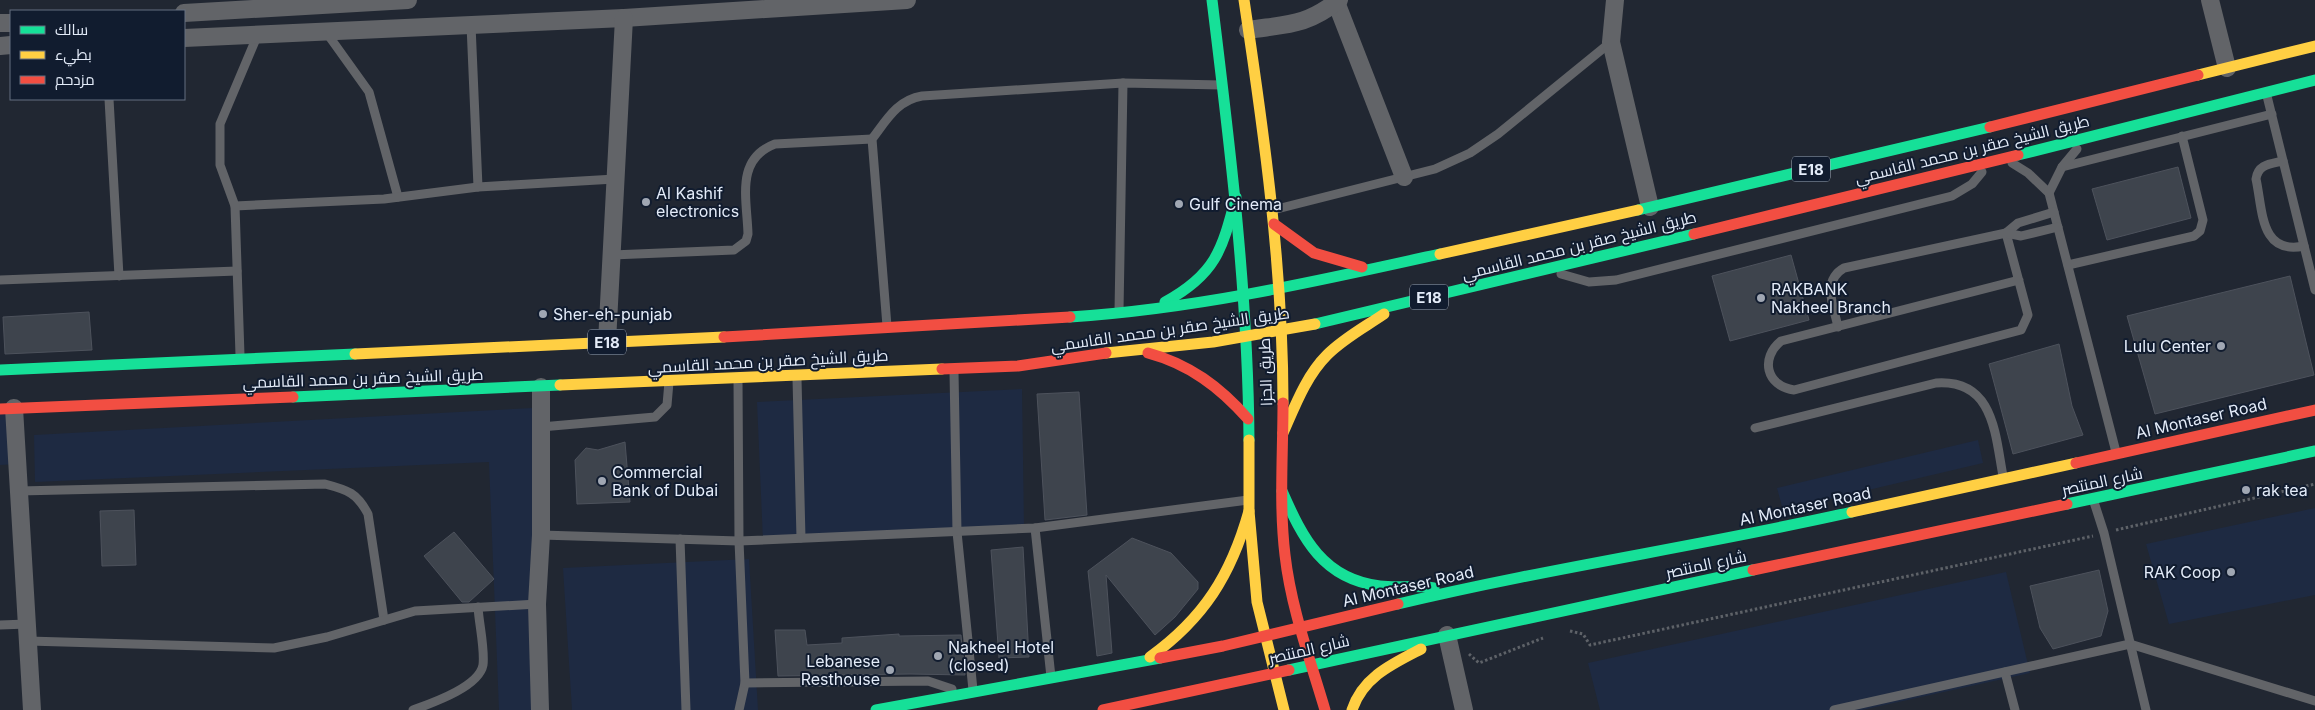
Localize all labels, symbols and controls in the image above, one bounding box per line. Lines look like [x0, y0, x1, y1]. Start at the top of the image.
legend [10, 10, 185, 100]
text: سالك [55, 20, 88, 39]
text: بطيء [55, 45, 92, 67]
text: مزدحم [55, 70, 95, 90]
street label: طريق الشيخ صقر بن محمد القاسمي [1853, 110, 2092, 192]
road number: E18 [1792, 156, 1830, 182]
place label: Al Kashif electronics [656, 183, 739, 221]
place label: Gulf Cinema [1189, 194, 1282, 214]
marker: Al Kashif electronics [640, 196, 652, 208]
marker: Gulf Cinema [1173, 198, 1185, 210]
street label: طريق الشيخ صقر بن محمد القاسمي [1460, 206, 1699, 288]
place label: RAKBANK Nakheel Branch [1771, 279, 1891, 317]
road number: E18 [1410, 284, 1448, 310]
marker: RAKBANK Nakheel Branch [1755, 292, 1767, 304]
street label: طريق الشيخ صقر بن محمد القاسمي [1049, 302, 1291, 360]
place label: Sher-eh-punjab [553, 304, 672, 324]
marker: Sher-eh-punjab [537, 308, 549, 320]
road number: E18 [588, 330, 626, 354]
place label: Lulu Center [2124, 336, 2211, 356]
street label: طريق الجزا [1254, 337, 1277, 407]
marker: Lulu Center [2215, 340, 2227, 352]
street label: طريق الشيخ صقر بن محمد القاسمي [647, 345, 889, 381]
street label: طريق الشيخ صقر بن محمد القاسمي [242, 364, 484, 396]
street label: Al Montaser Road [2133, 393, 2269, 443]
place label: Commercial Bank of Dubai [612, 462, 718, 500]
street label: شارع المنتصر [2059, 463, 2145, 502]
marker: Commercial Bank of Dubai [596, 475, 608, 487]
place label: rak tea [2256, 480, 2308, 500]
street label: Al Montaser Road [1737, 482, 1873, 530]
marker: rak tea [2240, 484, 2252, 496]
street label: شارع المنتصر [1663, 546, 1749, 585]
street label: Al Montaser Road [1340, 561, 1476, 611]
place label: RAK Coop [2144, 562, 2221, 582]
marker: RAK Coop [2225, 566, 2237, 578]
street label: شارع المنتصر [1266, 630, 1352, 670]
place label: Nakheel Hotel (closed) [948, 637, 1054, 675]
marker: Nakheel Hotel (closed) [932, 650, 944, 662]
place label: Lebanese Resthouse [801, 651, 880, 689]
marker: Lebanese Resthouse [884, 664, 896, 676]

